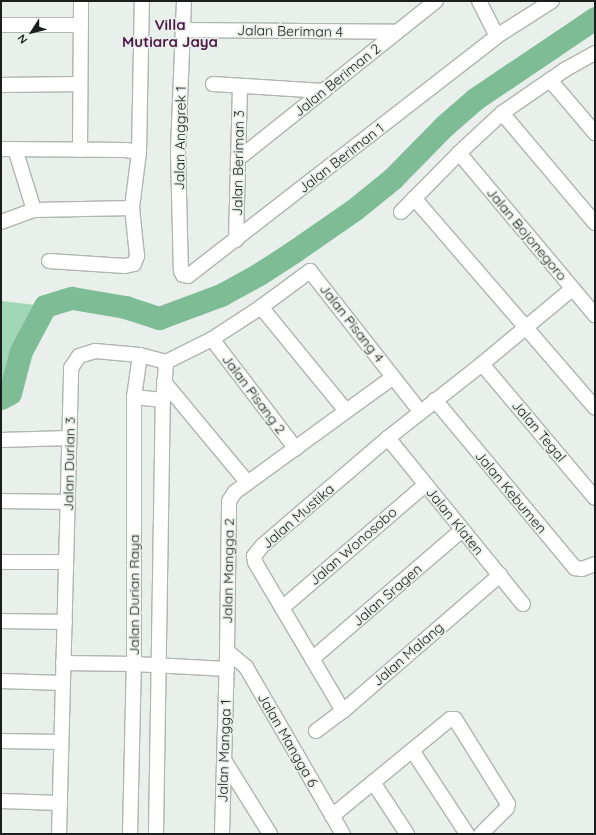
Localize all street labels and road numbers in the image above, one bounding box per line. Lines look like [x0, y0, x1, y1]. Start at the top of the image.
street label: Jalan Beriman 4 [237, 22, 343, 40]
street label: Jalan Beriman 2 [290, 40, 384, 120]
street label: Jalan Anggrek 1 [171, 86, 189, 190]
street label: Jalan Beriman 3 [229, 110, 247, 216]
street label: Jalan Beriman 1 [295, 119, 387, 197]
street label: Jalan Bojonegoro [483, 184, 571, 284]
street label: Jalan Pisang 4 [316, 281, 388, 365]
street label: Jalan Pisang 2 [219, 351, 289, 437]
street label: Jalan Tegal [508, 397, 570, 465]
street label: Jalan Durian 3 [60, 417, 78, 511]
street label: Jalan Kebumen [472, 447, 550, 537]
street label: Jalan Mustika [259, 480, 337, 552]
street label: Jalan Klaten [423, 484, 487, 558]
street label: Jalan Wonosobo [306, 503, 400, 589]
street label: Jalan Mangga 2 [219, 518, 237, 624]
street label: Jalan Durian Raya [126, 534, 142, 656]
street label: Jalan Sragen [349, 560, 425, 630]
street label: Jalan Malang [369, 619, 447, 689]
street label: Jalan Mangga 6 [254, 690, 322, 790]
street label: Jalan Mangga 1 [214, 699, 234, 803]

